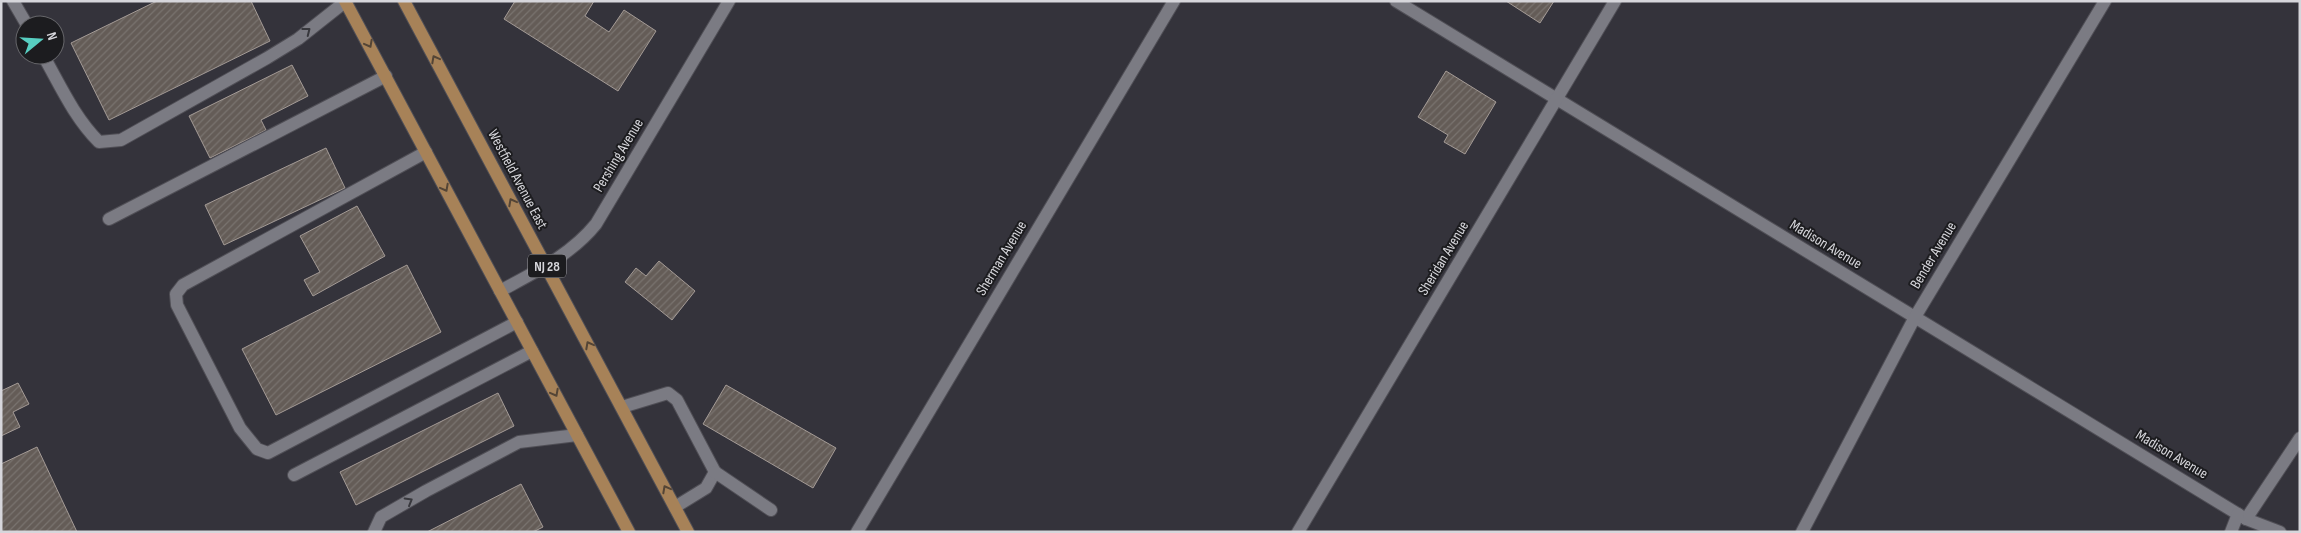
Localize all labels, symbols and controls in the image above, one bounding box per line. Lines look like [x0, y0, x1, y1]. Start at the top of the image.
north arrow [15, 15, 65, 65]
one-way arrow [302, 28, 311, 37]
text: N [43, 30, 61, 42]
one-way arrow [362, 39, 372, 48]
one-way arrow [431, 55, 441, 64]
street label: Pershing Avenue [589, 115, 648, 196]
street label: Westfield Avenue East [483, 126, 552, 233]
one-way arrow [439, 182, 449, 191]
one-way arrow [508, 199, 518, 208]
street label: Madison Avenue [1786, 215, 1865, 273]
street label: Sherman Avenue [972, 217, 1031, 299]
street label: Sheridan Avenue [1414, 218, 1473, 299]
street label: Bender Avenue [1906, 218, 1961, 292]
road number: NJ 28 [528, 255, 566, 278]
one-way arrow [585, 342, 595, 351]
one-way arrow [548, 387, 558, 396]
street label: Madison Avenue [2132, 425, 2211, 483]
one-way arrow [662, 485, 672, 494]
one-way arrow [404, 497, 413, 507]

